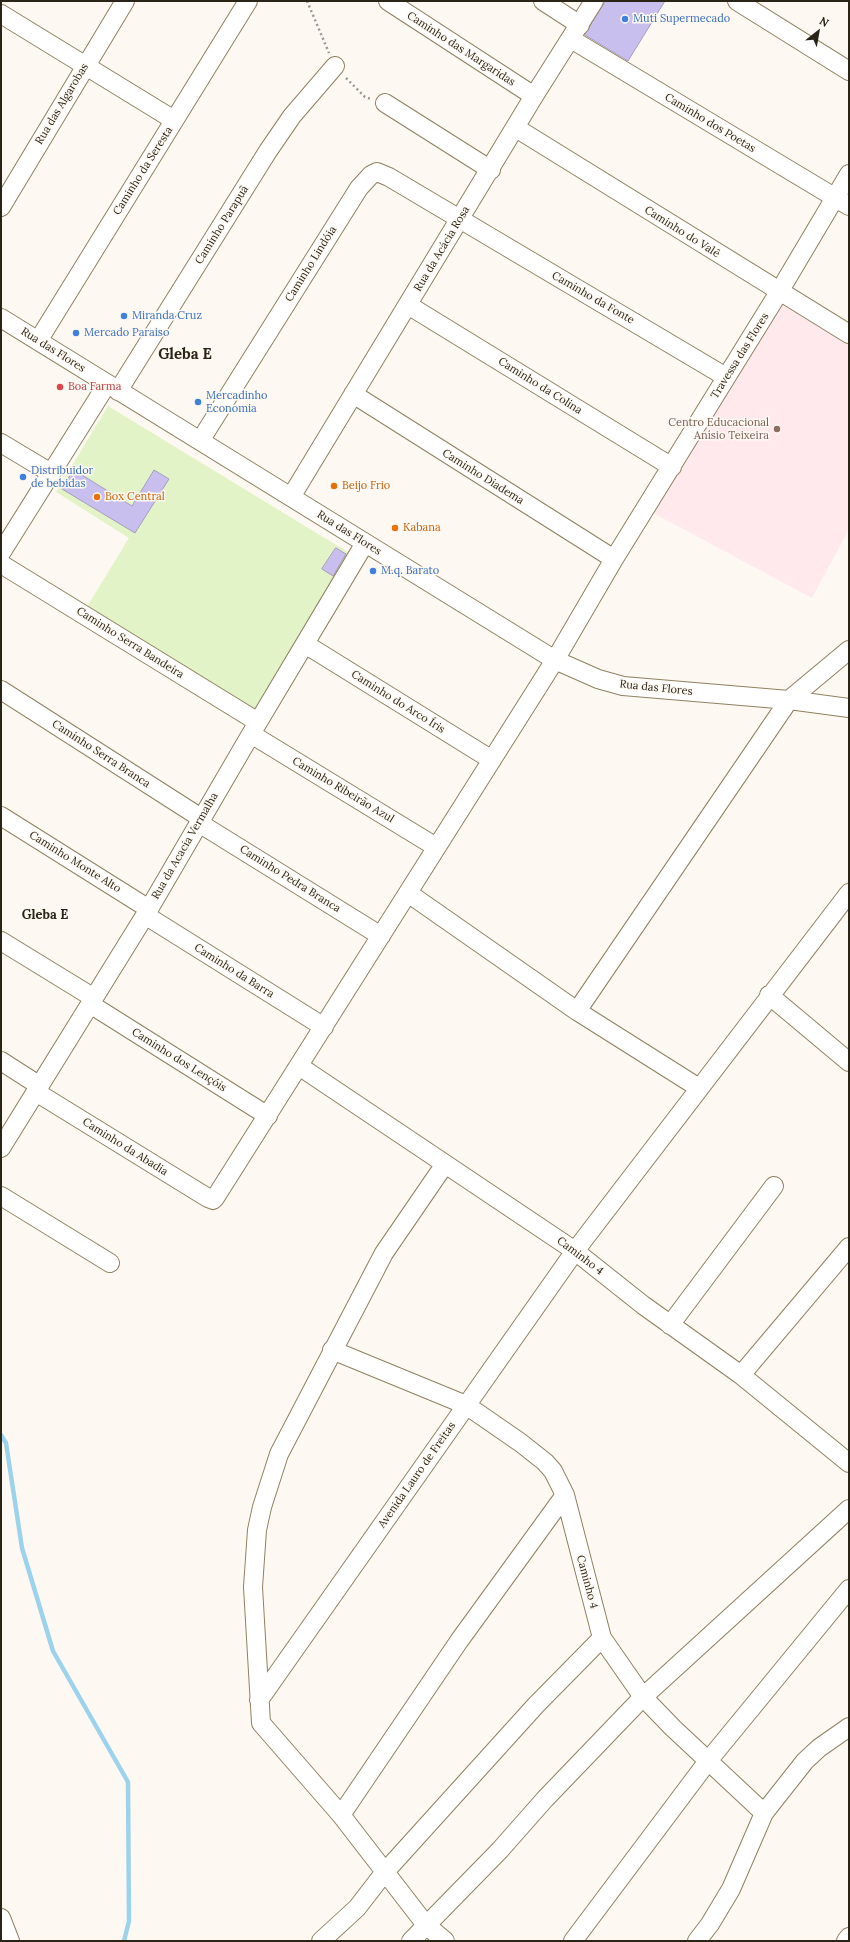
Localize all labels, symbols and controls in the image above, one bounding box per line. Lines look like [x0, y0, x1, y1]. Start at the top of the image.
street label: Caminho das Margaridas [404, 9, 518, 89]
place label: Muti Supermecado [633, 12, 730, 26]
north arrow [798, 12, 838, 52]
marker: Muti Supermecado [620, 14, 630, 24]
text: N [817, 14, 831, 30]
street label: Rua das Algarobas [33, 61, 91, 147]
street label: Caminho dos Poetas [662, 91, 758, 155]
street label: Caminho da Seresta [110, 124, 176, 218]
street label: Caminho Parapuã [192, 183, 252, 267]
street label: Rua da Acácia Rosa [411, 204, 473, 294]
street label: Caminho do Valê [642, 204, 722, 260]
street label: Caminho Lindóia [282, 224, 340, 304]
street label: Caminho da Fonte [549, 269, 637, 327]
place label: Miranda Cruz [132, 309, 202, 323]
marker: Miranda Cruz [119, 311, 129, 321]
street label: Travessa das Flores [708, 311, 772, 401]
street label: Rua das Flores [18, 325, 88, 375]
place label: Mercado Paraiso [84, 326, 169, 340]
marker: Mercado Paraiso [71, 328, 81, 338]
district label: Gleba E [158, 346, 212, 364]
street label: Caminho da Colina [496, 355, 584, 417]
place label: Boa Farma [68, 380, 121, 394]
marker: Boa Farma [55, 382, 65, 392]
place label: Mercadinho Economia [206, 389, 268, 415]
marker: Mercadinho Economia [193, 397, 203, 407]
place label: Centro Educacional Anísio Teixeira [668, 416, 769, 442]
marker: Centro Educacional Anísio Teixeira [772, 424, 782, 434]
street label: Caminho Diadema [440, 447, 526, 507]
place label: Distribuidor de bebidas [31, 464, 93, 490]
marker: Distribuidor de bebidas [18, 472, 28, 482]
place label: Beijo Frio [342, 479, 390, 493]
marker: Beijo Frio [329, 481, 339, 491]
place label: Box Central [105, 490, 165, 504]
marker: Box Central [92, 492, 102, 502]
street label: Rua das Flores [314, 508, 384, 558]
place label: Kabana [403, 521, 441, 535]
marker: Kabana [390, 523, 400, 533]
place label: M.q. Barato [381, 564, 439, 578]
marker: M.q. Barato [368, 566, 378, 576]
street label: Caminho Serra Bandeira [74, 604, 186, 682]
street label: Caminho do Arco Íris [349, 668, 447, 736]
street label: Rua das Flores [619, 678, 693, 698]
street label: Caminho Serra Branca [49, 717, 153, 791]
street label: Caminho Ribeirão Azul [290, 754, 396, 826]
street label: Rua da Acacia Vermalha [149, 790, 221, 902]
street label: Caminho Monte Alto [27, 828, 123, 896]
street label: Caminho Pedra Branca [237, 843, 343, 915]
district label: Gleba E [22, 907, 68, 923]
street label: Caminho da Barra [192, 941, 276, 1001]
street label: Caminho dos Lençóis [129, 1025, 229, 1095]
street label: Caminho da Abadia [80, 1115, 170, 1179]
street label: Caminho 4 [554, 1234, 606, 1278]
street label: Avenida Lauro de Freitas [375, 1420, 459, 1530]
street label: Caminho 4 [574, 1554, 600, 1610]

